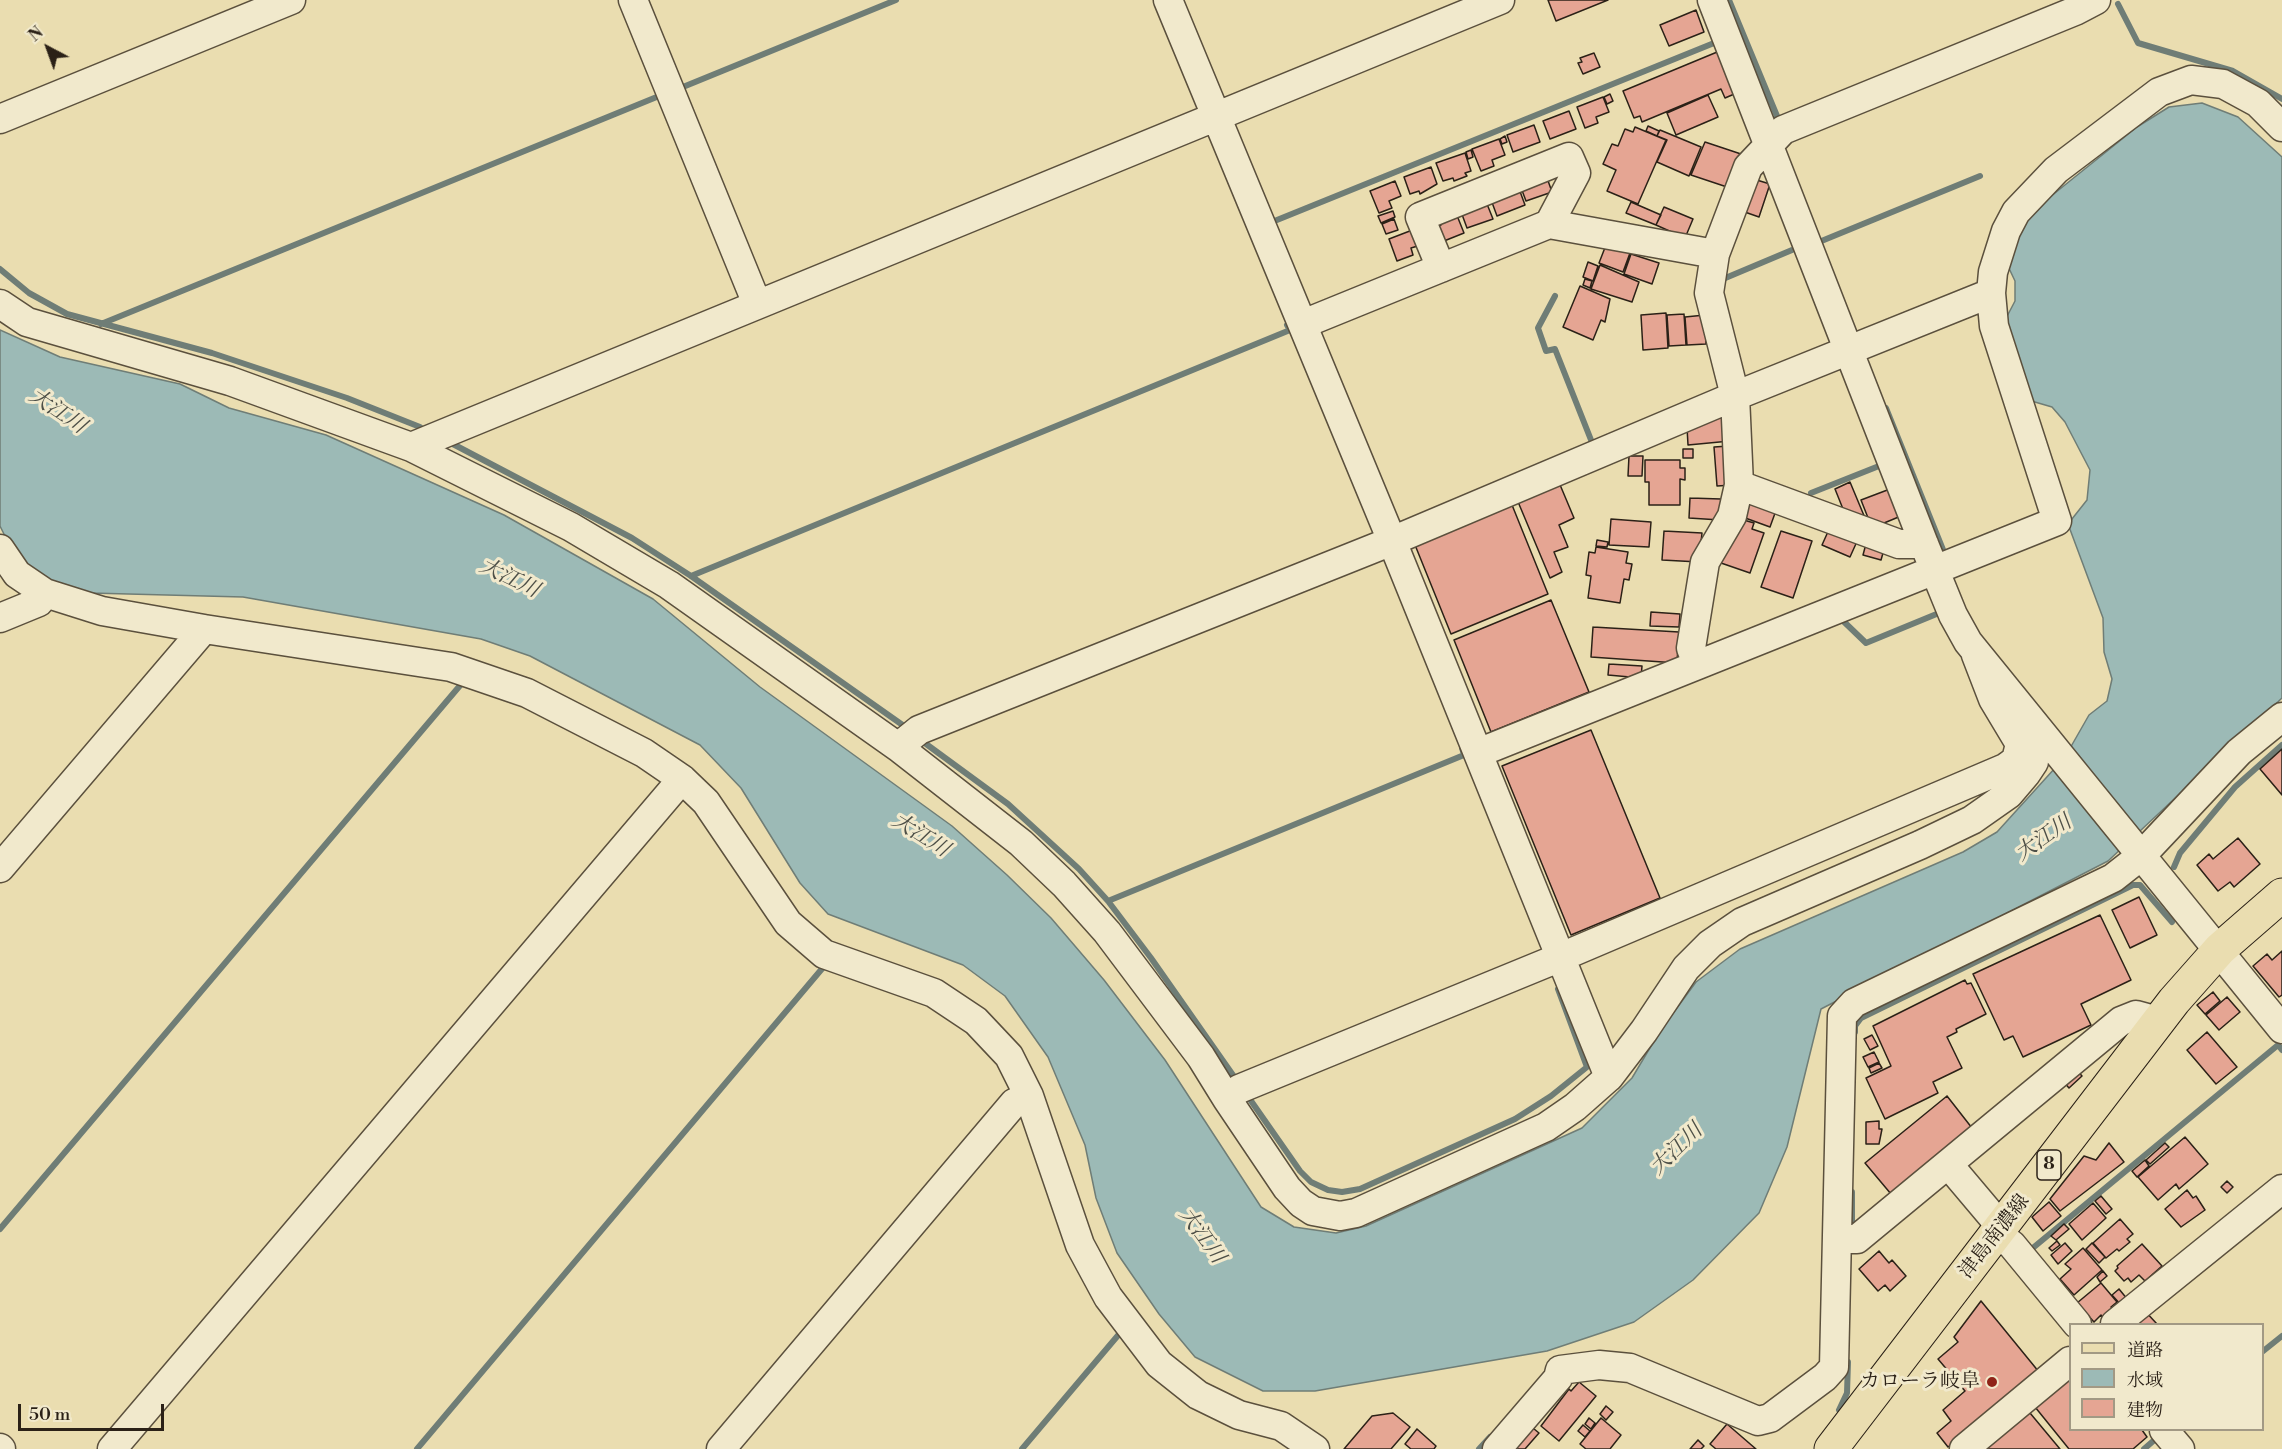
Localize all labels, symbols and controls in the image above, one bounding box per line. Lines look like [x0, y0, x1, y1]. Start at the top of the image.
north arrow [18, 18, 78, 78]
text: N [25, 23, 48, 46]
water label: 大江川 [24, 384, 90, 440]
water label: 大江川 [475, 554, 543, 604]
water label: 大江川 [887, 809, 953, 863]
water label: 大江川 [2011, 811, 2077, 867]
water label: 大江川 [1646, 1119, 1708, 1181]
road number: 8 [2037, 1150, 2061, 1180]
street label: 津島南濃線 [1955, 1190, 2035, 1284]
water label: 大江川 [1172, 1203, 1230, 1269]
legend [2069, 1323, 2264, 1431]
text: 道路 [2127, 1339, 2163, 1362]
text: 水域 [2127, 1369, 2163, 1392]
place label: カローラ岐阜 [1860, 1370, 1980, 1394]
marker: カローラ岐阜 [1985, 1375, 1999, 1389]
scale bar [21, 1392, 166, 1430]
text: 建物 [2127, 1399, 2163, 1422]
text: 50 m [29, 1403, 70, 1426]

